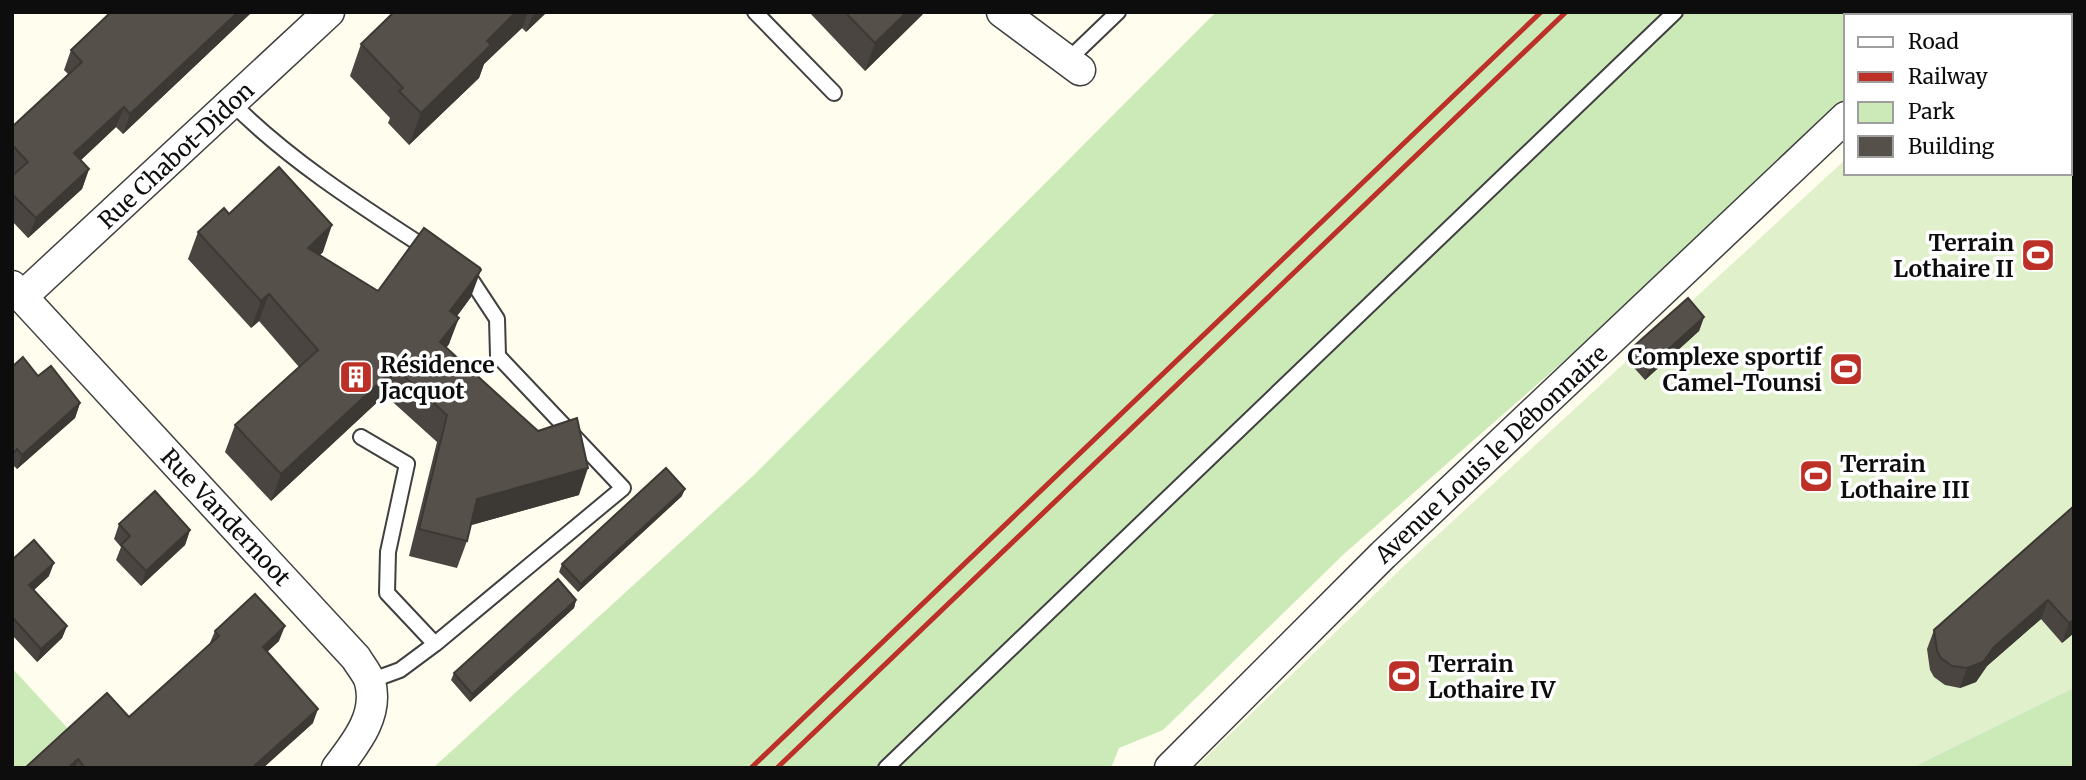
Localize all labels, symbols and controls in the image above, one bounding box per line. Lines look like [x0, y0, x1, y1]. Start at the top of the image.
legend [1844, 14, 2072, 175]
text: Road [1908, 28, 1959, 55]
text: Railway [1908, 63, 1989, 90]
street label: Rue Chabot-Didon [92, 75, 260, 235]
text: Park [1908, 98, 1955, 125]
text: Building [1908, 133, 1995, 160]
place label: Terrain Lothaire II [1894, 228, 2014, 283]
sports icon: Terrain Lothaire II [2019, 236, 2057, 274]
street label: Avenue Louis le Débonnaire [1368, 339, 1613, 570]
place label: Complexe sportif Camel-Tounsi [1627, 342, 1823, 397]
place label: Résidence Jacquot [379, 350, 495, 405]
sports icon: Complexe sportif Camel-Tounsi [1827, 350, 1865, 388]
building icon: Résidence Jacquot [337, 358, 375, 396]
street label: Rue Vandernoot [155, 442, 297, 592]
place label: Terrain Lothaire III [1840, 449, 1970, 504]
sports icon: Terrain Lothaire III [1797, 457, 1835, 495]
place label: Terrain Lothaire IV [1428, 649, 1556, 704]
sports icon: Terrain Lothaire IV [1385, 657, 1423, 695]

